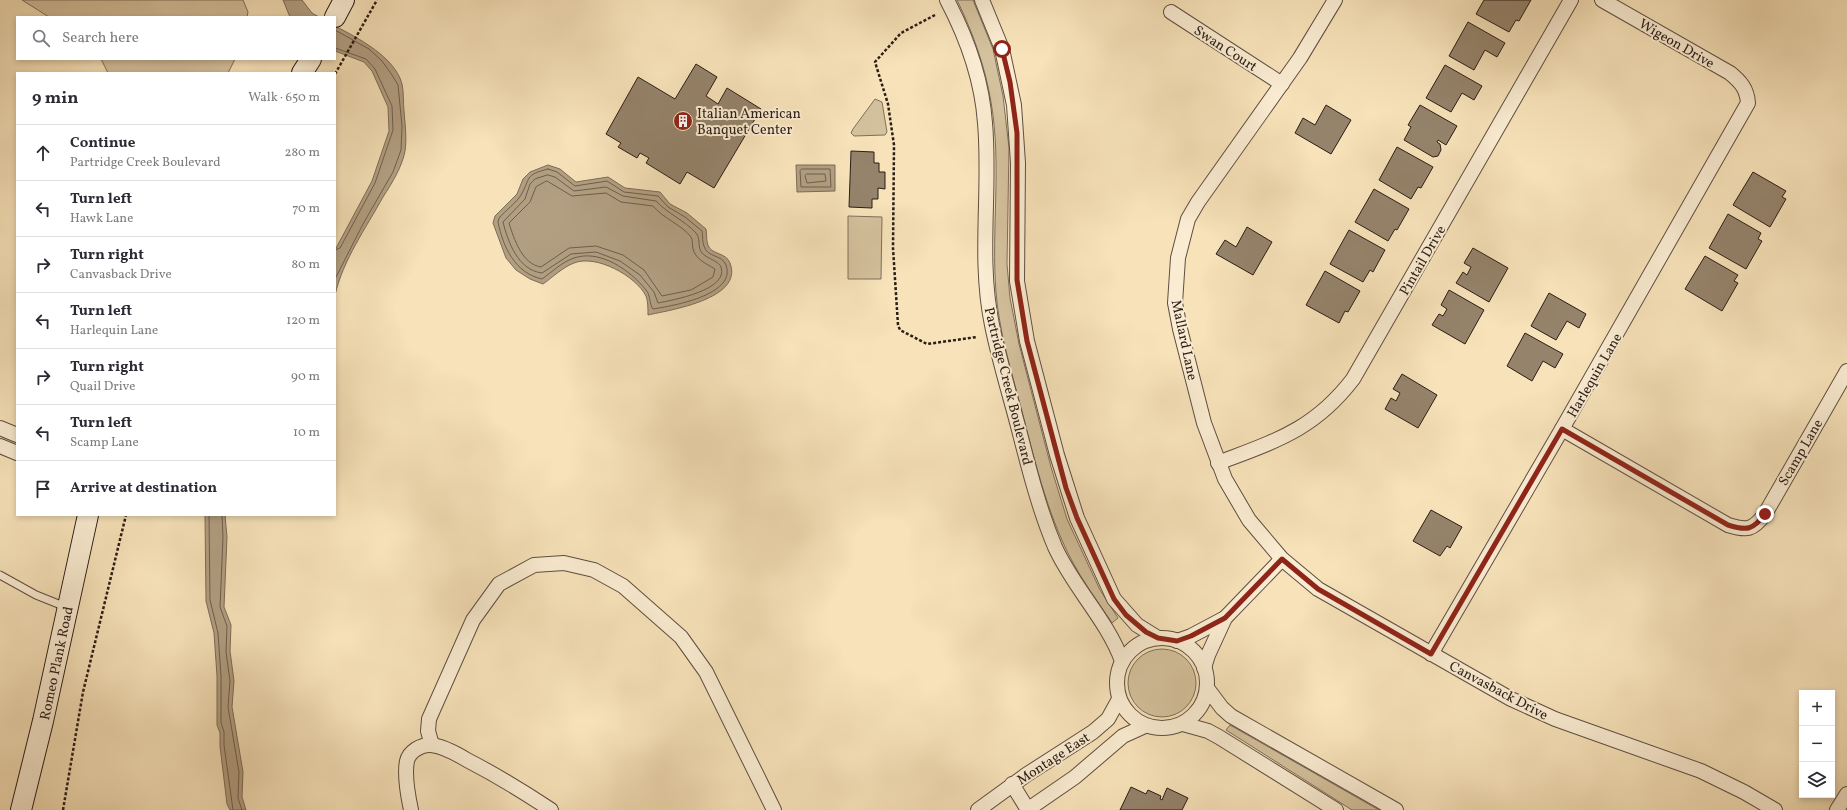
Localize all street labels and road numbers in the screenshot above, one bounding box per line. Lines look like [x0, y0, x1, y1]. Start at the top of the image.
street label: Wigeon Drive [1635, 15, 1718, 74]
street label: Swan Court [1190, 22, 1261, 77]
street label: Pintail Drive [1396, 222, 1451, 299]
street label: Mallard Lane [1166, 298, 1201, 383]
street label: Partridge Creek Boulevard [979, 305, 1036, 467]
street label: Harlequin Lane [1563, 330, 1627, 422]
street label: Scamp Lane [1775, 416, 1828, 490]
street label: Romeo Plank Road [36, 605, 79, 722]
street label: Canvasback Drive [1446, 657, 1551, 726]
street label: Montage East [1014, 729, 1094, 790]

